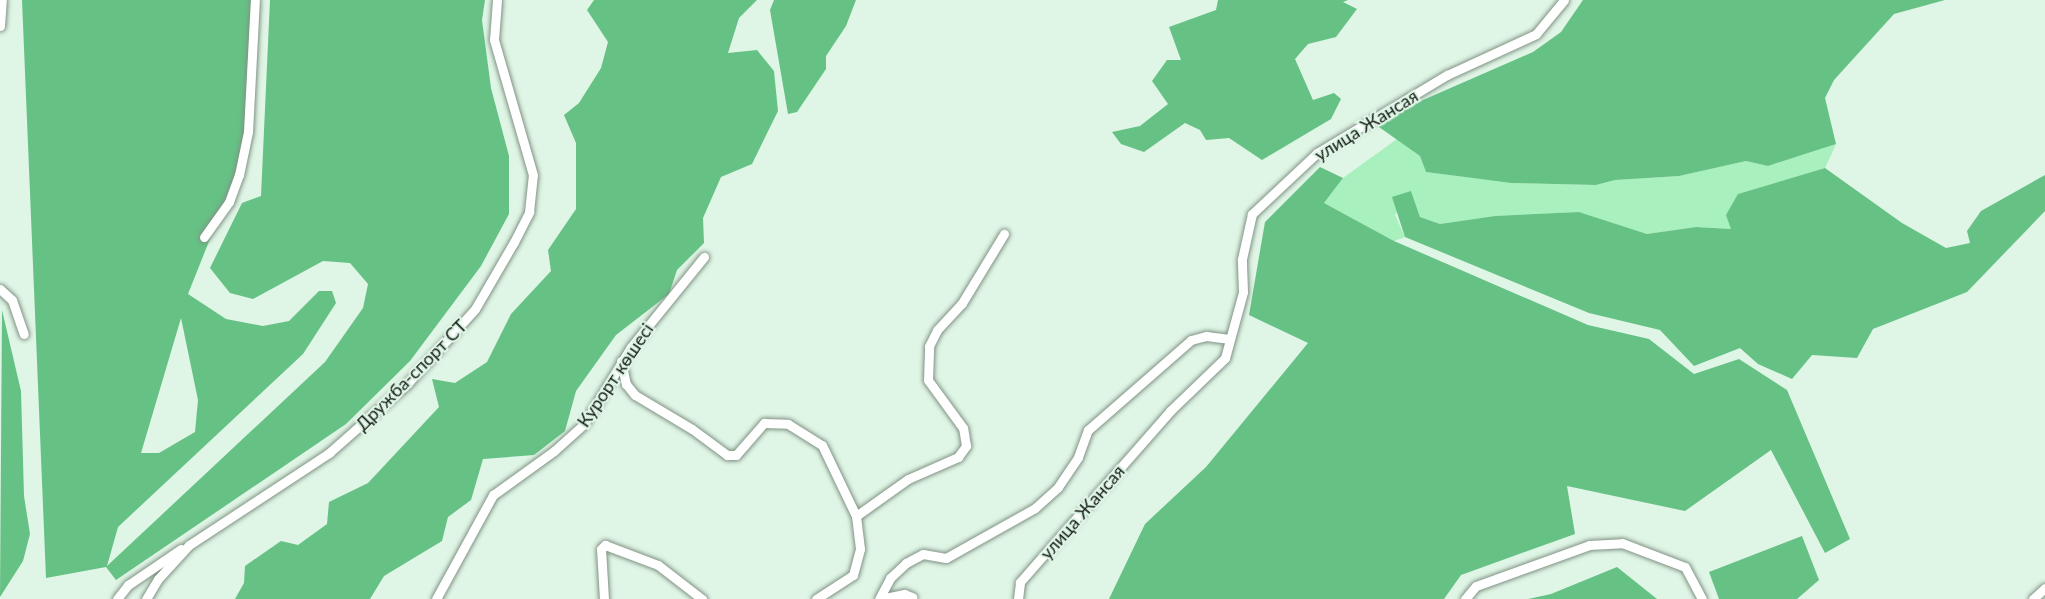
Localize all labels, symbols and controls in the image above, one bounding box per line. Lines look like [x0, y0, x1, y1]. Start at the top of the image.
street label: улица Жансая [1310, 85, 1422, 165]
street label: Дружба-спорт СТ [351, 315, 471, 435]
street label: Курорт көшесі [572, 319, 658, 431]
street label: улица Жансая [1035, 460, 1129, 564]

